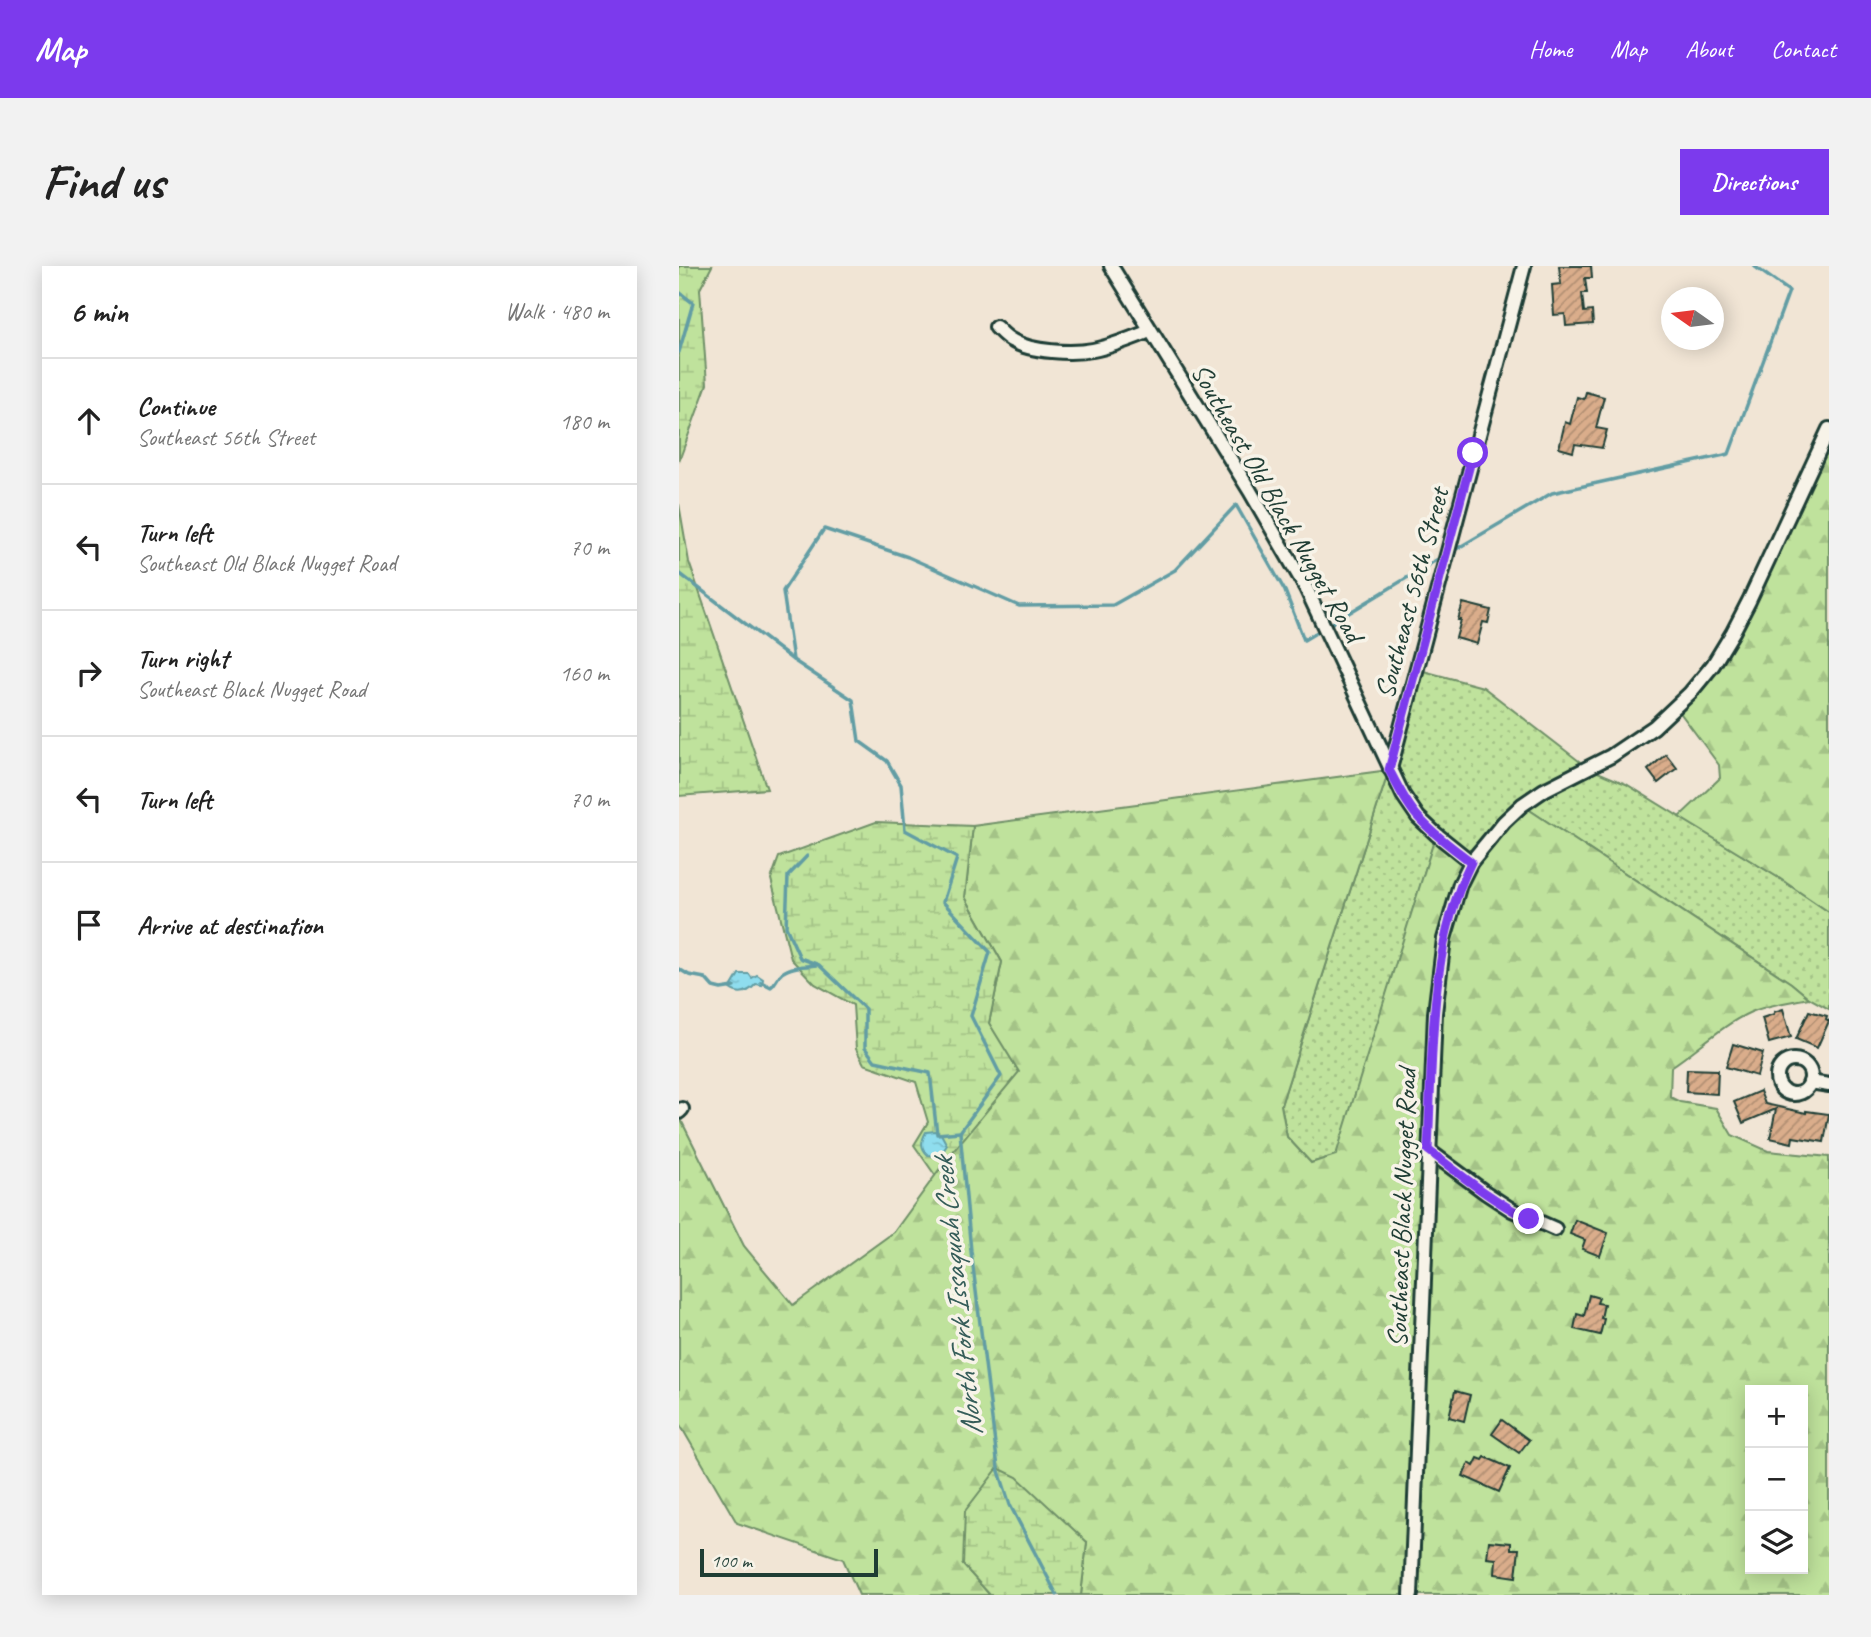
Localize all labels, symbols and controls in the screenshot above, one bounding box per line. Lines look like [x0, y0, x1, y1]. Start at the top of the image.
text: Map [35, 28, 86, 70]
text: Home [1529, 34, 1572, 64]
text: Map [1610, 34, 1647, 64]
text: About [1685, 34, 1733, 64]
text: Contact [1771, 34, 1836, 64]
button: Directions [1680, 149, 1829, 215]
text: Find us [42, 151, 164, 213]
north arrow [1661, 287, 1724, 350]
text: 6 min [70, 293, 128, 331]
text: Walk · 480 m [505, 297, 609, 326]
street label: Southeast Old Black Nugget Road [1184, 357, 1374, 651]
text: Continue [137, 390, 215, 423]
icon: ahead [70, 402, 108, 440]
text: 180 m [560, 407, 609, 436]
text: Southeast 56th Street [137, 423, 315, 452]
route start [1457, 437, 1488, 468]
street label: Southeast 56th Street [1367, 481, 1457, 702]
text: Turn left [137, 516, 212, 549]
icon: left [70, 528, 108, 566]
text: 70 m [570, 533, 609, 562]
text: Southeast Old Black Nugget Road [137, 549, 396, 578]
text: Turn right [137, 642, 228, 675]
icon: right [70, 654, 108, 692]
text: 160 m [560, 659, 609, 688]
text: Southeast Black Nugget Road [137, 675, 366, 704]
icon: left [70, 780, 108, 818]
text: Turn left [137, 783, 212, 816]
text: 70 m [570, 785, 609, 814]
icon: arrive [70, 906, 108, 944]
text: Arrive at destination [137, 909, 323, 942]
street label: Southeast Black Nugget Road [1379, 1064, 1424, 1348]
water label: North Fork Issaquah Creek [923, 1151, 991, 1438]
route end [1513, 1203, 1544, 1234]
map controls [1745, 1385, 1808, 1574]
button: + [1745, 1385, 1808, 1448]
button: − [1745, 1448, 1808, 1511]
button: layers [1745, 1511, 1808, 1574]
scale bar [700, 1546, 879, 1578]
text: 100 m [711, 1549, 752, 1573]

